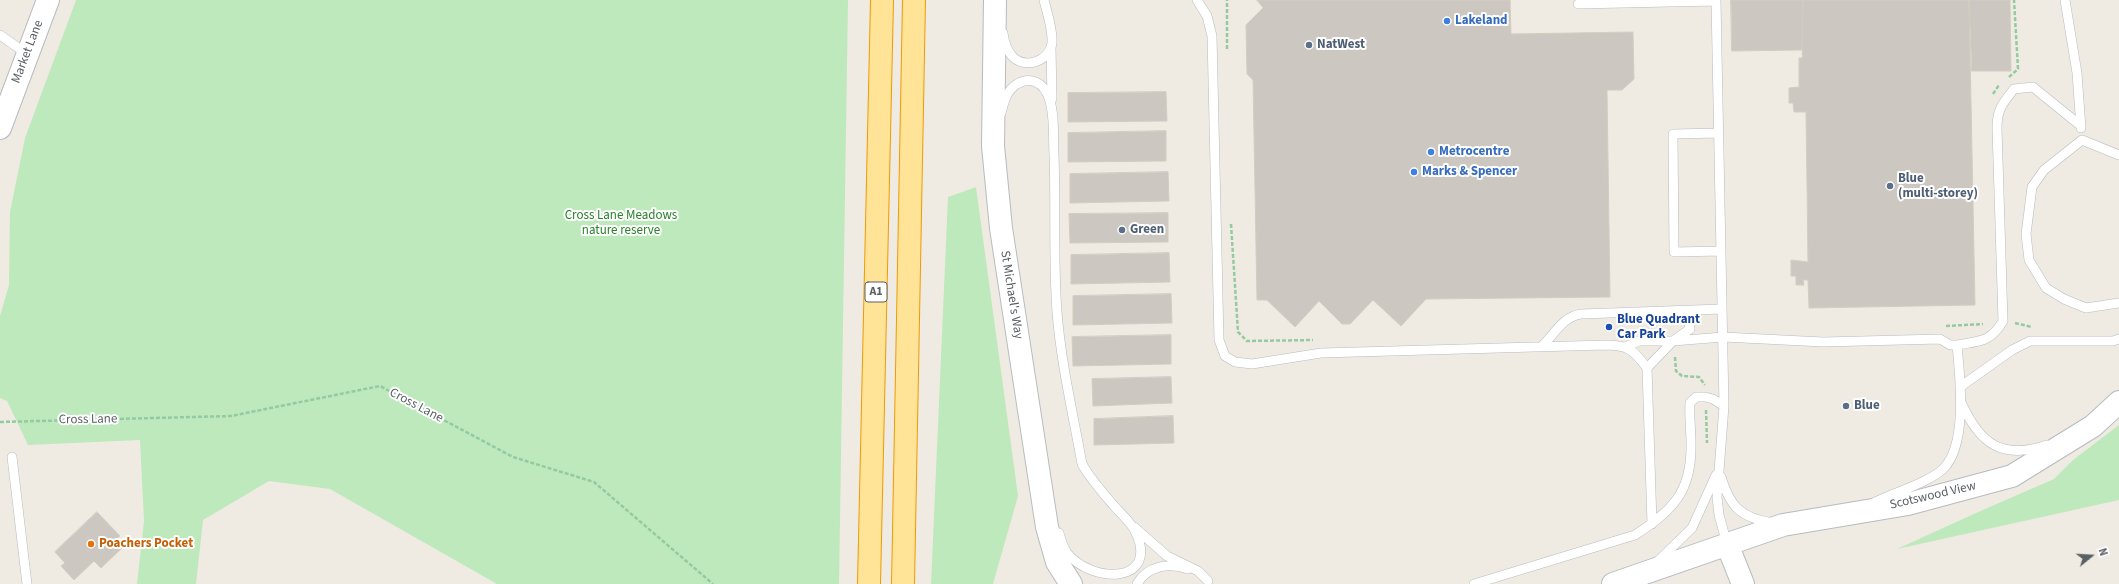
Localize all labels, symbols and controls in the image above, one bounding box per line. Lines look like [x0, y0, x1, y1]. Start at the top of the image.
place label: Lakeland [1455, 13, 1508, 29]
marker: Lakeland [1442, 16, 1452, 26]
street label: Market Lane [9, 18, 47, 86]
place label: NatWest [1317, 37, 1365, 53]
marker: NatWest [1304, 40, 1314, 50]
place label: Metrocentre [1439, 144, 1509, 160]
marker: Metrocentre [1426, 147, 1436, 157]
place label: Marks & Spencer [1422, 164, 1517, 180]
marker: Marks & Spencer [1409, 167, 1419, 177]
place label: Blue (multi-storey) [1898, 171, 1978, 202]
marker: Blue (multi-storey) [1885, 181, 1895, 191]
park label: Cross Lane Meadows nature reserve [565, 208, 677, 239]
place label: Green [1130, 222, 1164, 238]
marker: Green [1117, 225, 1127, 235]
street label: St Michael's Way [996, 250, 1026, 340]
road number: A1 [865, 282, 887, 302]
place label: Blue Quadrant Car Park [1617, 312, 1700, 343]
marker: Blue Quadrant Car Park [1604, 322, 1614, 332]
street label: Cross Lane [386, 385, 446, 427]
place label: Blue [1854, 398, 1880, 414]
marker: Blue [1841, 401, 1851, 411]
street label: Cross Lane [58, 412, 118, 428]
street label: Scotswood View [1888, 478, 1978, 514]
place label: Poachers Pocket [99, 536, 193, 552]
north arrow [2071, 536, 2111, 576]
marker: Poachers Pocket [86, 539, 96, 549]
text: N [2095, 546, 2111, 558]

